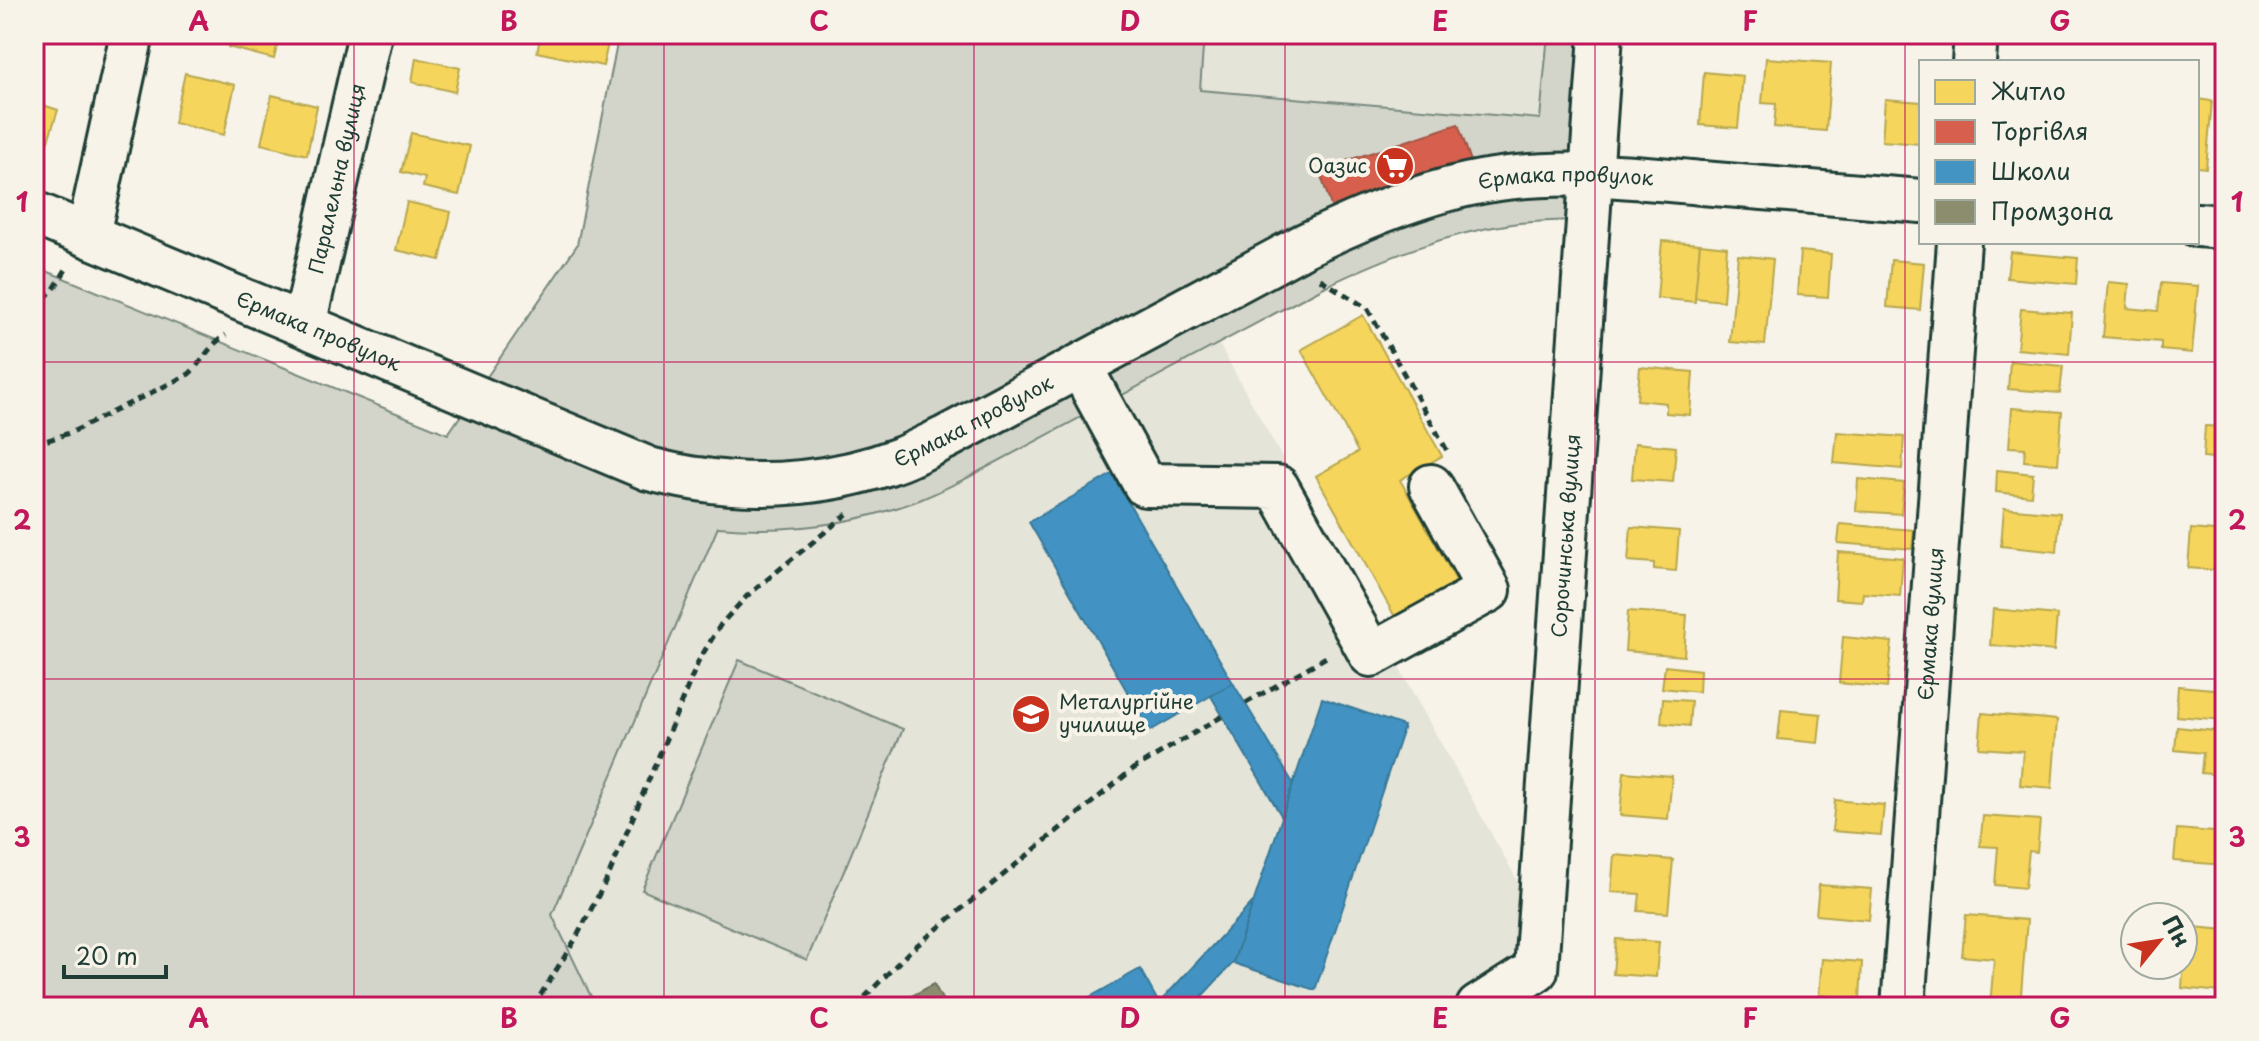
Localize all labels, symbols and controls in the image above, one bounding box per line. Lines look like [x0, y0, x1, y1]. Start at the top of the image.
text: A [189, 1, 209, 40]
text: B [500, 1, 518, 40]
text: C [809, 1, 829, 40]
text: D [1120, 1, 1140, 40]
text: E [1432, 1, 1448, 40]
text: F [1742, 1, 1758, 40]
text: G [2049, 1, 2071, 40]
legend [1919, 60, 2199, 244]
text: Житло [1991, 72, 2066, 108]
street label: Паралельна вулиця [300, 80, 372, 277]
text: Торгівля [1991, 112, 2089, 148]
supermarket icon: Оазис [1374, 145, 1416, 187]
place label: Оазис [1308, 150, 1367, 180]
text: Школи [1991, 152, 2071, 188]
street label: Єрмака провулок [1475, 158, 1655, 196]
text: 1 [16, 182, 28, 221]
text: 1 [2231, 182, 2243, 221]
text: Промзона [1991, 192, 2113, 228]
street label: Єрмака провулок [232, 283, 406, 378]
street label: Єрмака провулок [889, 367, 1058, 474]
street label: Сорочинська вулиця [1543, 433, 1587, 639]
text: 2 [13, 500, 31, 539]
text: 2 [2228, 500, 2246, 539]
street label: Єрмака вулиця [1909, 546, 1951, 702]
place label: Металургійне училище [1059, 686, 1194, 739]
school or university icon: Металургійне училище [1010, 693, 1052, 735]
text: 3 [13, 817, 31, 856]
text: 3 [2228, 817, 2246, 856]
north arrow [2119, 901, 2199, 981]
text: Пн [2155, 908, 2200, 952]
scale bar [64, 929, 166, 979]
text: 20 m [76, 937, 138, 973]
text: A [189, 998, 209, 1037]
text: B [500, 998, 518, 1037]
text: C [809, 998, 829, 1037]
text: D [1120, 998, 1140, 1037]
text: E [1432, 998, 1448, 1037]
text: F [1742, 998, 1758, 1037]
text: G [2049, 998, 2071, 1037]

